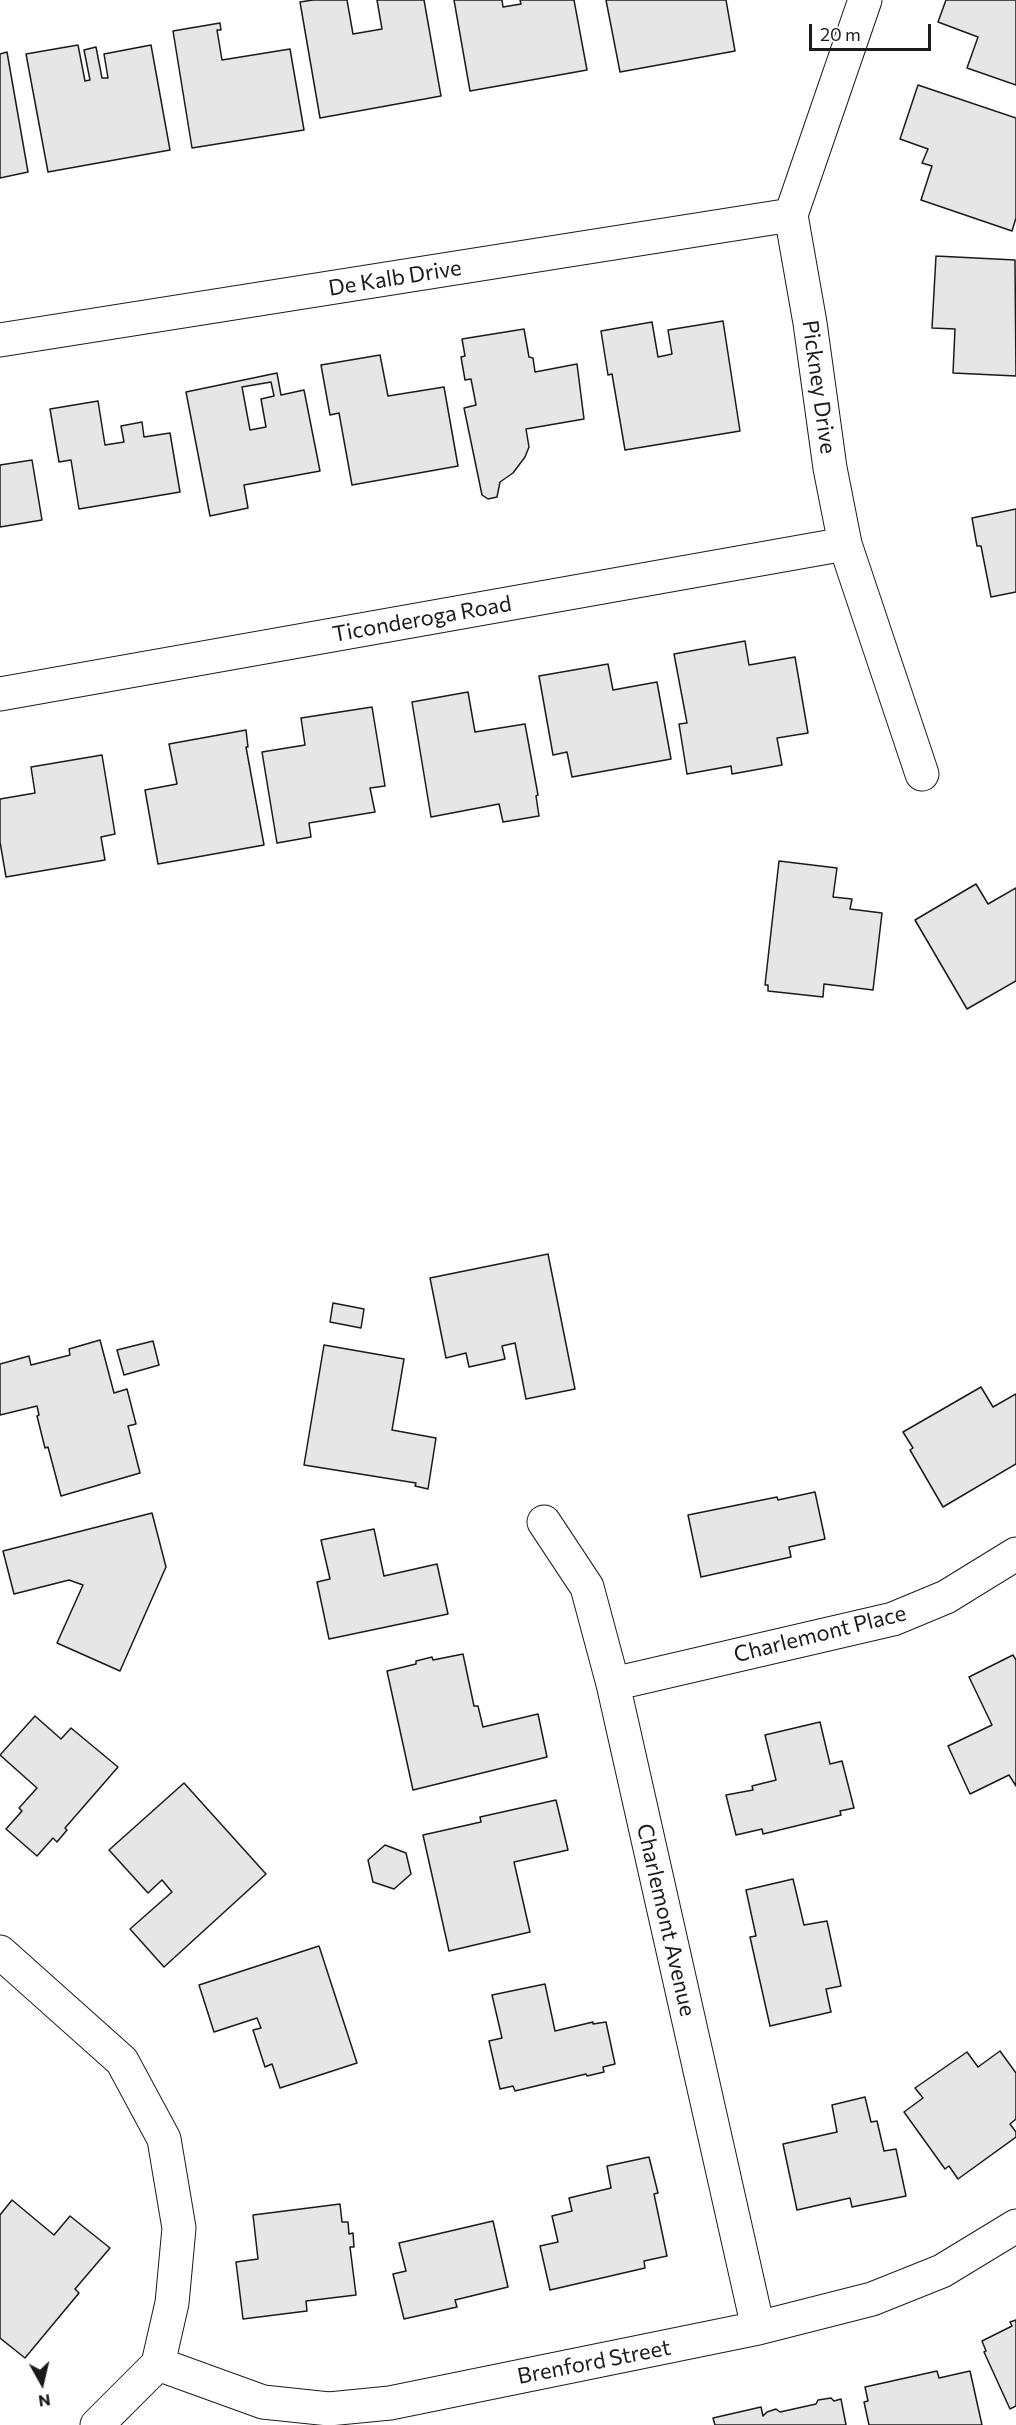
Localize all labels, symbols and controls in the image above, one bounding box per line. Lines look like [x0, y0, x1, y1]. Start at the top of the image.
scale bar [812, 12, 934, 50]
text: 20 m [820, 23, 861, 45]
street label: De Kalb Drive [327, 254, 463, 302]
street label: Pickney Drive [797, 318, 841, 456]
street label: Ticonderoga Road [331, 590, 513, 648]
street label: Charlemont Place [731, 1600, 909, 1668]
street label: Charlemont Avenue [631, 1821, 701, 2019]
street label: Brenford Street [515, 2334, 673, 2390]
north arrow [12, 2353, 72, 2413]
text: N [37, 2391, 52, 2412]

